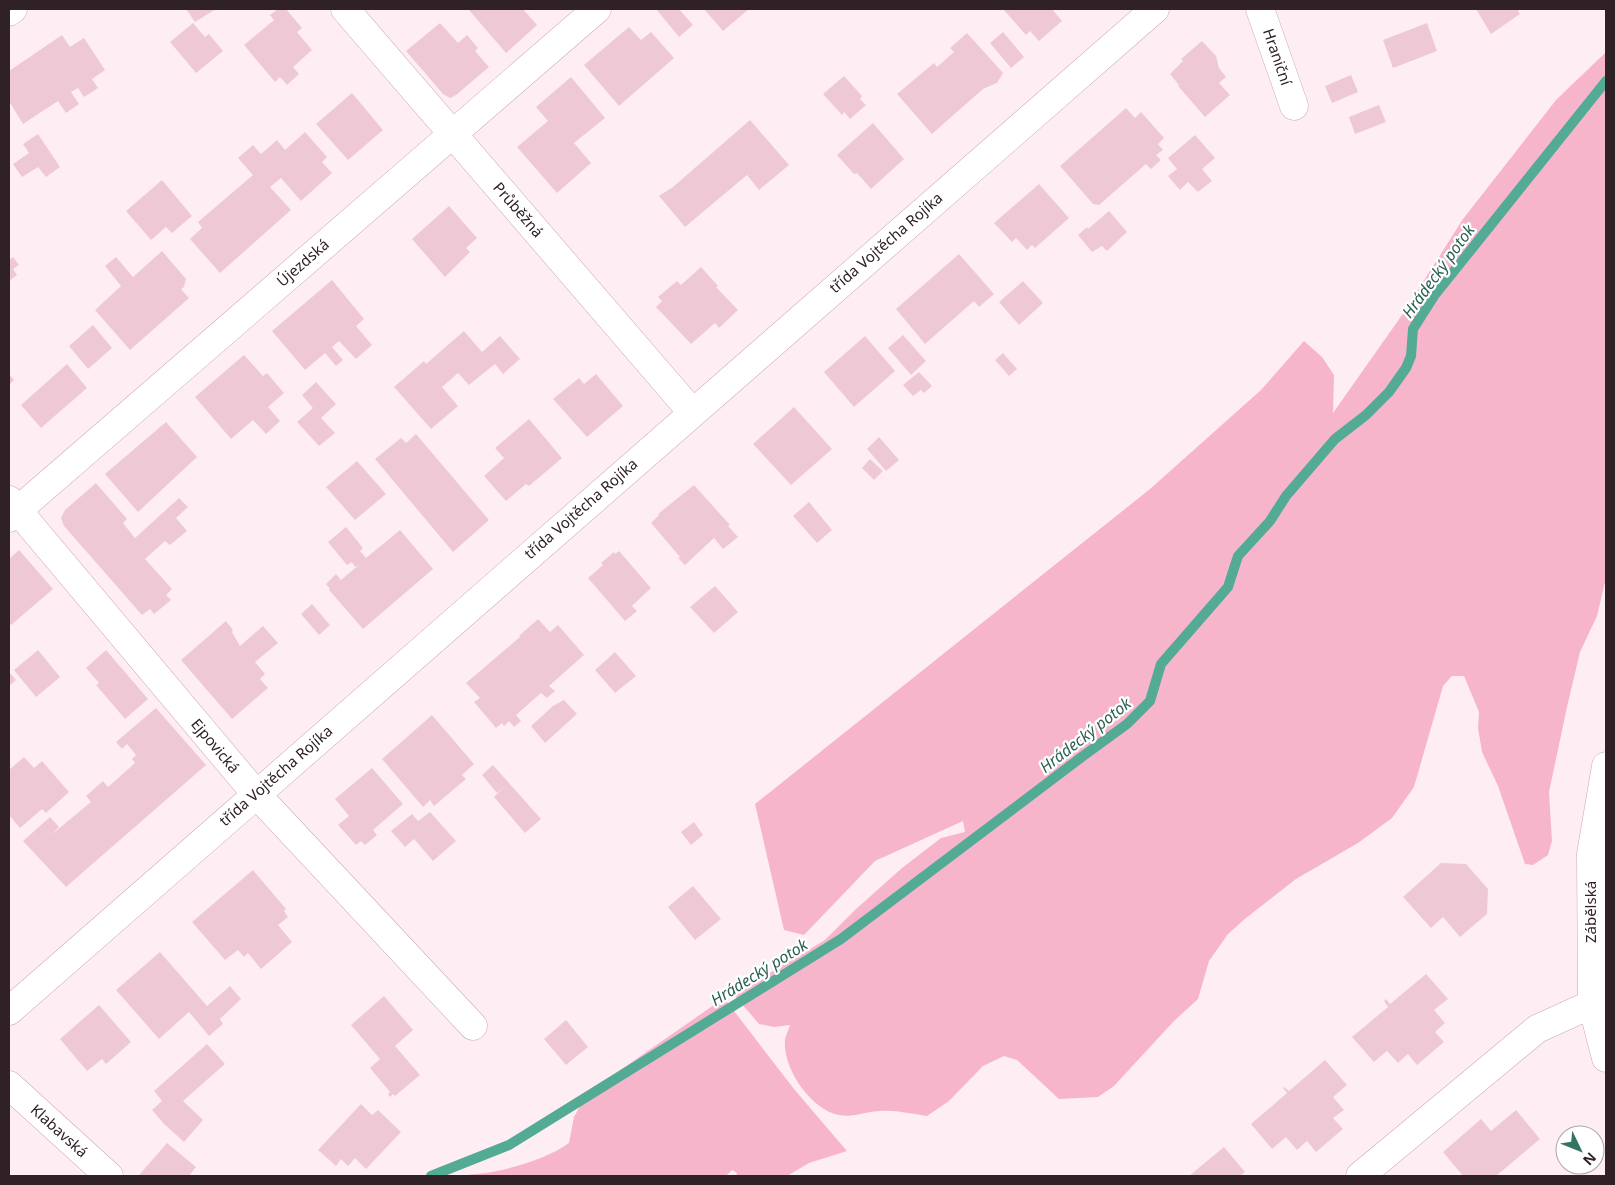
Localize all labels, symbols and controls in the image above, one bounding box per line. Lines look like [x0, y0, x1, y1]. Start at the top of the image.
street label: Hraniční [1259, 26, 1297, 89]
street label: Průběžná [489, 178, 548, 241]
street label: třída Vojtěcha Rojíka [824, 187, 946, 297]
water label: Hrádecký potok [1397, 219, 1480, 322]
street label: Újezdská [272, 234, 333, 290]
street label: třída Vojtěcha Rojíka [519, 453, 641, 563]
water label: Hrádecký potok [1035, 692, 1136, 778]
street label: Ejpovická [187, 714, 244, 777]
street label: třída Vojtěcha Rojíka [214, 720, 336, 830]
street label: Zábělská [1580, 881, 1600, 943]
water label: Hrádecký potok [706, 933, 813, 1011]
street label: Klabavská [27, 1099, 93, 1161]
north arrow [1555, 1125, 1605, 1175]
text: N [1579, 1149, 1601, 1170]

